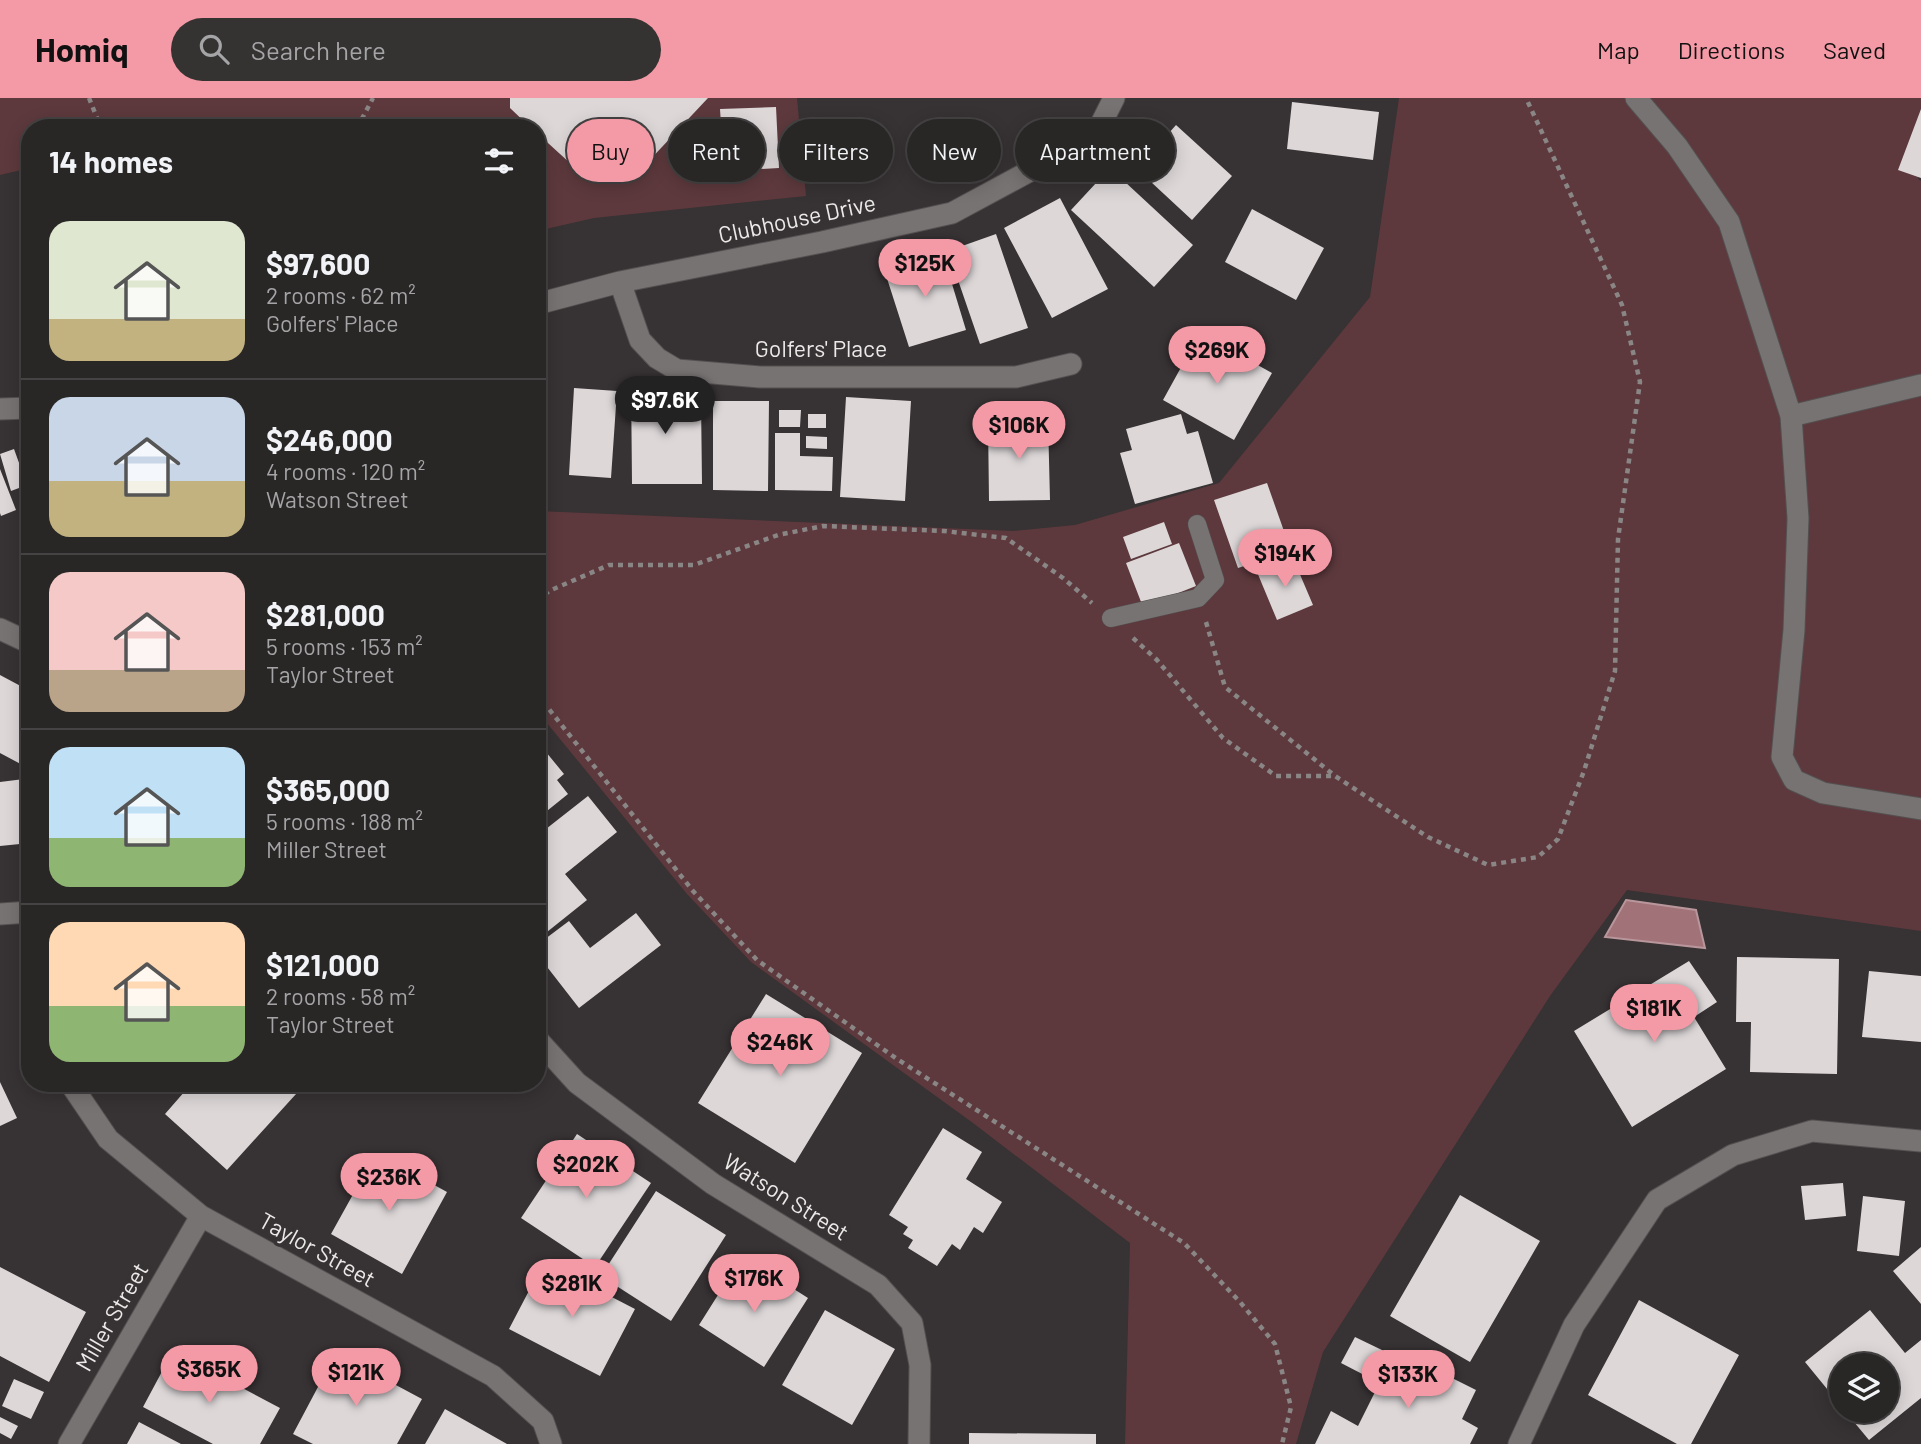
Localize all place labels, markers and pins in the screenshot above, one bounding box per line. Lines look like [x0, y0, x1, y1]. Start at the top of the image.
pin: $125K [876, 240, 974, 299]
pin: $269K [1168, 327, 1266, 386]
pin: $97.6K [608, 376, 722, 436]
pin: $106K [970, 402, 1068, 461]
pin: $194K [1236, 530, 1334, 589]
pin: $181K [1605, 984, 1703, 1044]
pin: $246K [731, 1018, 829, 1078]
pin: $202K [537, 1140, 635, 1200]
pin: $236K [340, 1154, 438, 1213]
pin: $176K [705, 1254, 803, 1314]
pin: $281K [523, 1260, 621, 1319]
pin: $365K [160, 1346, 258, 1405]
pin: $121K [307, 1348, 405, 1408]
pin: $133K [1359, 1350, 1457, 1410]

